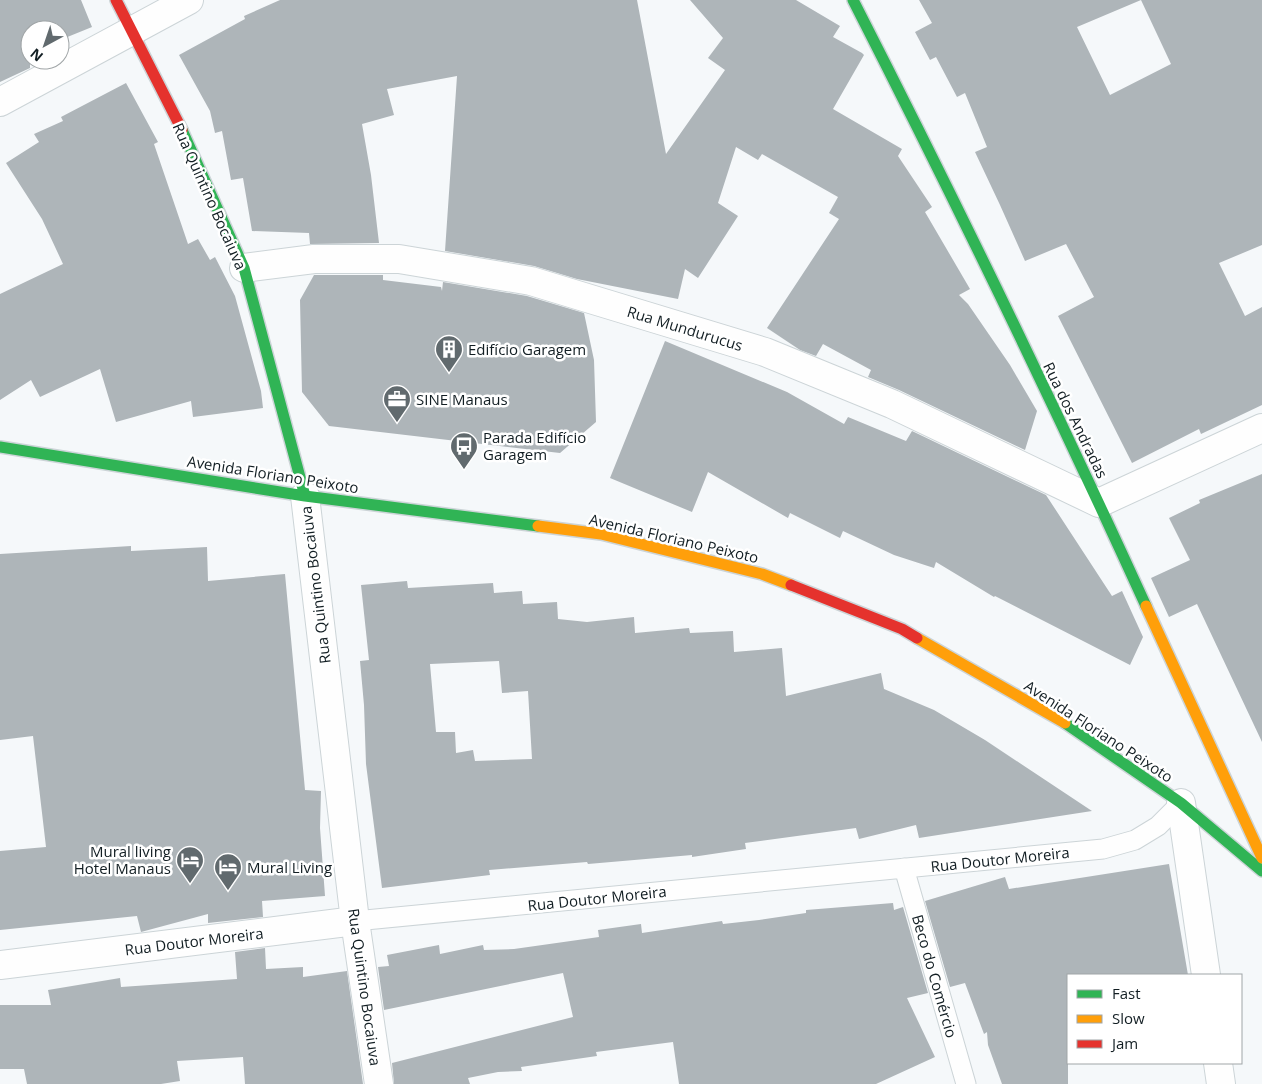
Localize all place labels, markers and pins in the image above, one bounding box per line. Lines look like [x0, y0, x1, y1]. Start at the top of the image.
building icon: Edifício Garagem [434, 334, 464, 373]
place label: Edifício Garagem [468, 339, 586, 359]
office icon: SINE Manaus [382, 384, 412, 423]
place label: SINE Manaus [416, 389, 508, 409]
place label: Parada Edifício Garagem [483, 427, 586, 464]
bus stop icon: Parada Edifício Garagem [449, 431, 479, 470]
place label: Mural living Hotel Manaus [74, 841, 171, 878]
hotel icon: Mural living Hotel Manaus [175, 845, 205, 884]
hotel icon: Mural Living [213, 852, 243, 891]
place label: Mural Living [247, 857, 332, 877]

